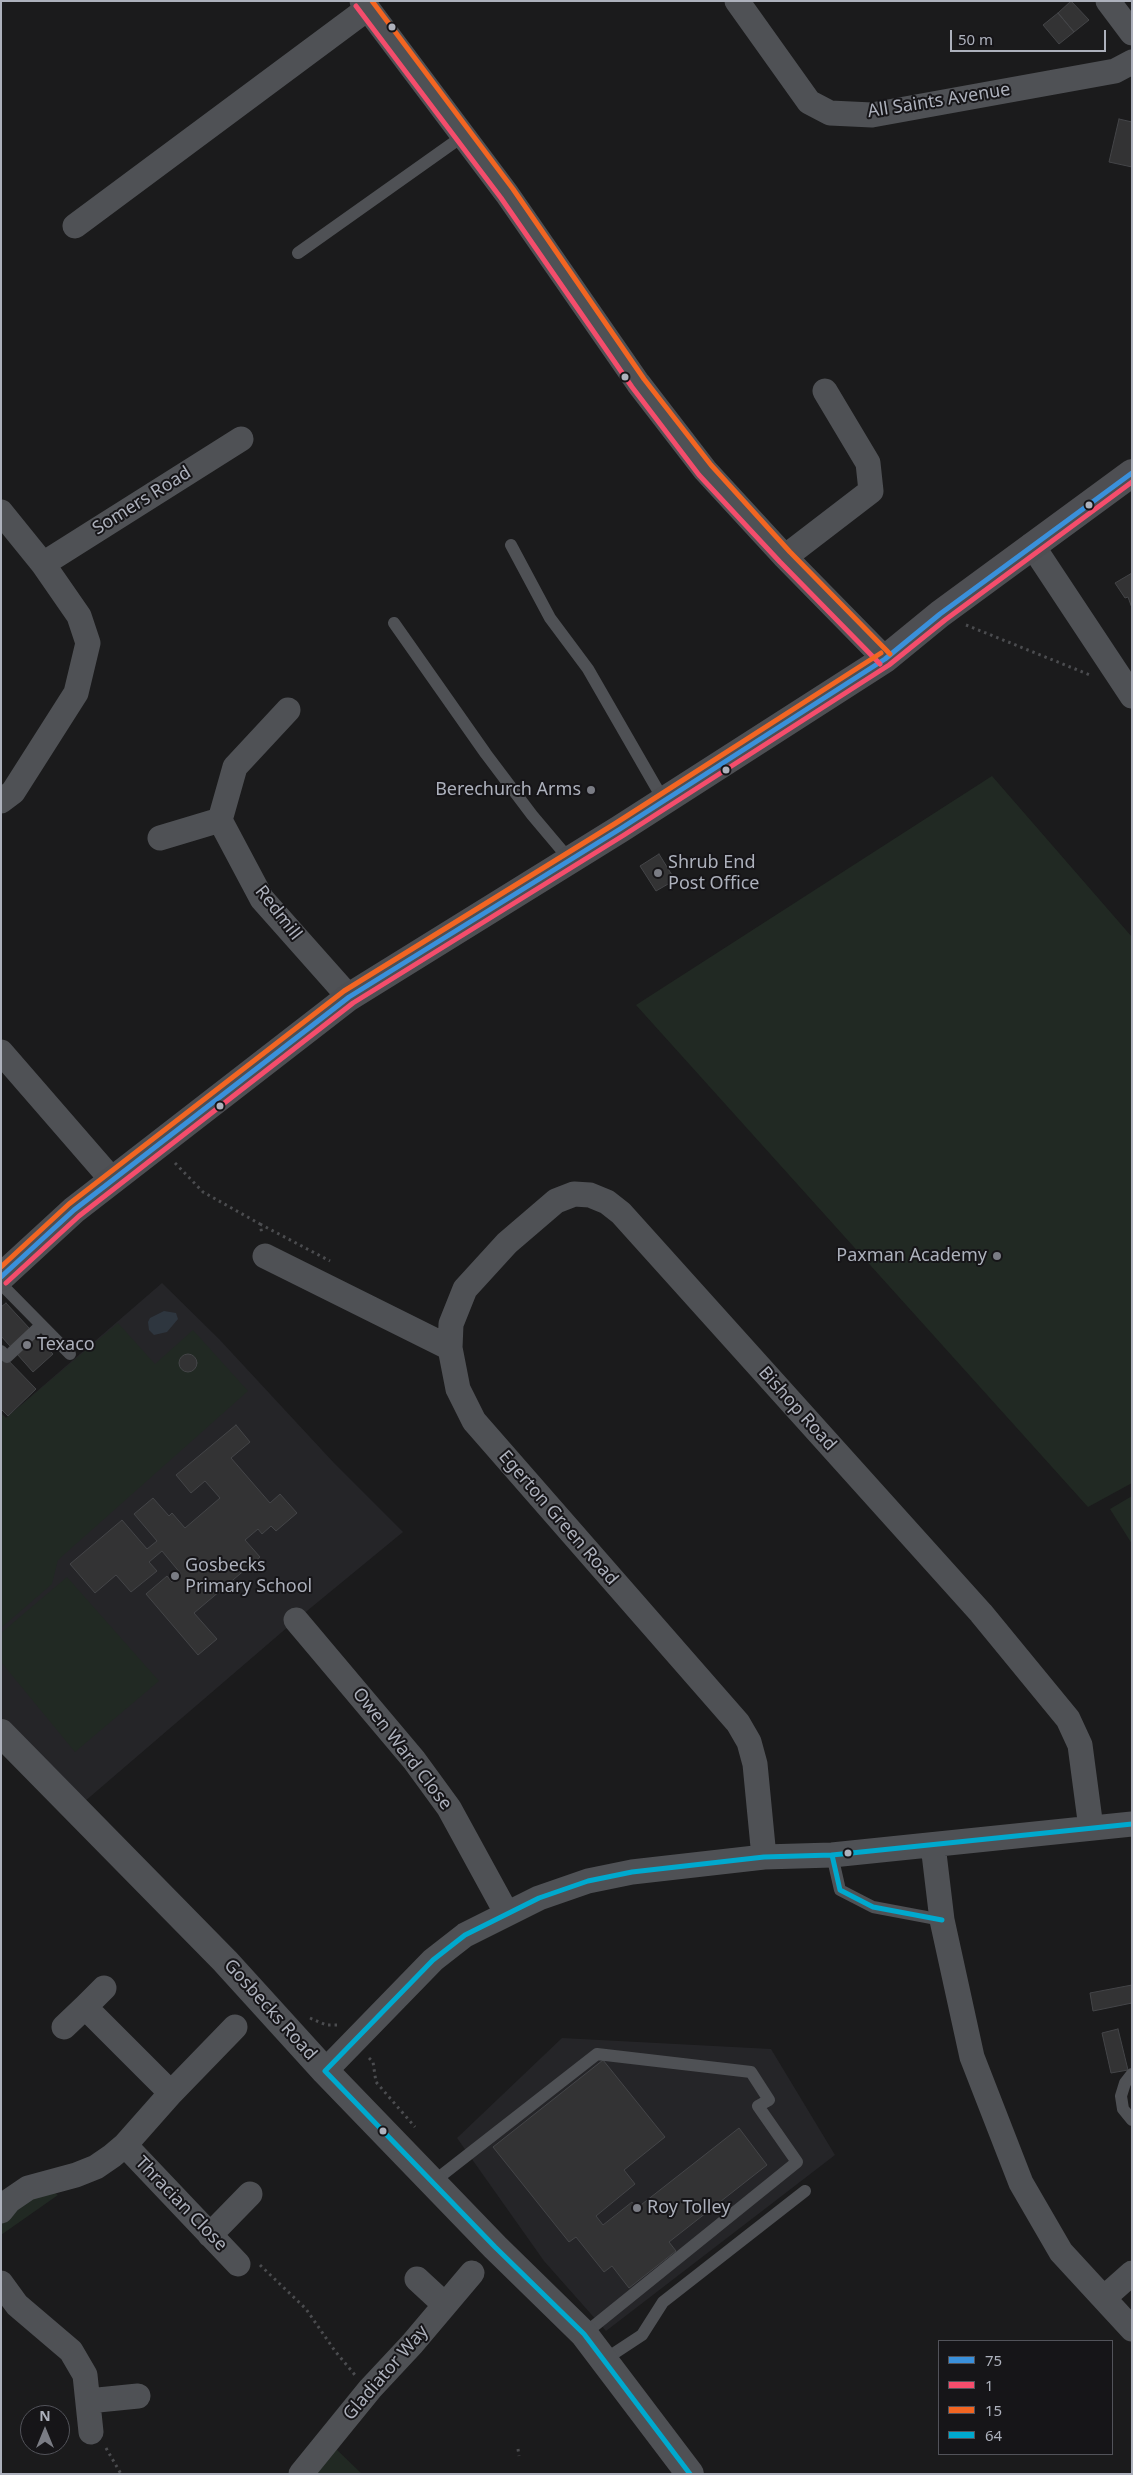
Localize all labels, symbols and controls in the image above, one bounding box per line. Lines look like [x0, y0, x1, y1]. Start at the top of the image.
scale bar [953, 20, 1109, 52]
unlabelled marker [387, 22, 397, 32]
text: 50 m [958, 29, 993, 49]
street label: All Saints Avenue [866, 79, 1012, 123]
unlabelled marker [620, 372, 630, 382]
street label: Somers Road [89, 462, 195, 540]
unlabelled marker [1084, 500, 1094, 510]
unlabelled marker [721, 765, 731, 775]
place label: Berechurch Arms [435, 779, 581, 801]
marker: Berechurch Arms [585, 784, 597, 796]
place label: Shrub End Post Office [668, 852, 759, 894]
marker: Shrub End Post Office [652, 867, 664, 879]
street label: Redmill [250, 881, 306, 945]
unlabelled marker [215, 1101, 225, 1111]
place label: Paxman Academy [836, 1245, 987, 1267]
marker: Paxman Academy [991, 1250, 1003, 1262]
place label: Texaco [37, 1334, 95, 1356]
marker: Texaco [21, 1339, 33, 1351]
street label: Bishop Road [754, 1362, 840, 1456]
street label: Egerton Green Road [494, 1446, 622, 1590]
place label: Gosbecks Primary School [185, 1555, 312, 1598]
marker: Gosbecks Primary School [169, 1570, 181, 1582]
street label: Owen Ward Close [348, 1684, 456, 1814]
unlabelled marker [843, 1848, 853, 1858]
street label: Gosbecks Road [219, 1955, 321, 2065]
unlabelled marker [378, 2126, 388, 2136]
street label: Thracian Close [130, 2152, 232, 2256]
place label: Roy Tolley [647, 2197, 730, 2219]
marker: Roy Tolley [631, 2202, 643, 2214]
street label: Gladiator Way [339, 2321, 433, 2425]
legend [938, 2340, 1113, 2455]
text: 75 [985, 2350, 1002, 2370]
text: 1 [985, 2375, 994, 2395]
text: 15 [985, 2400, 1002, 2420]
north arrow [20, 2405, 70, 2455]
text: N [39, 2406, 51, 2425]
text: 64 [985, 2425, 1002, 2445]

